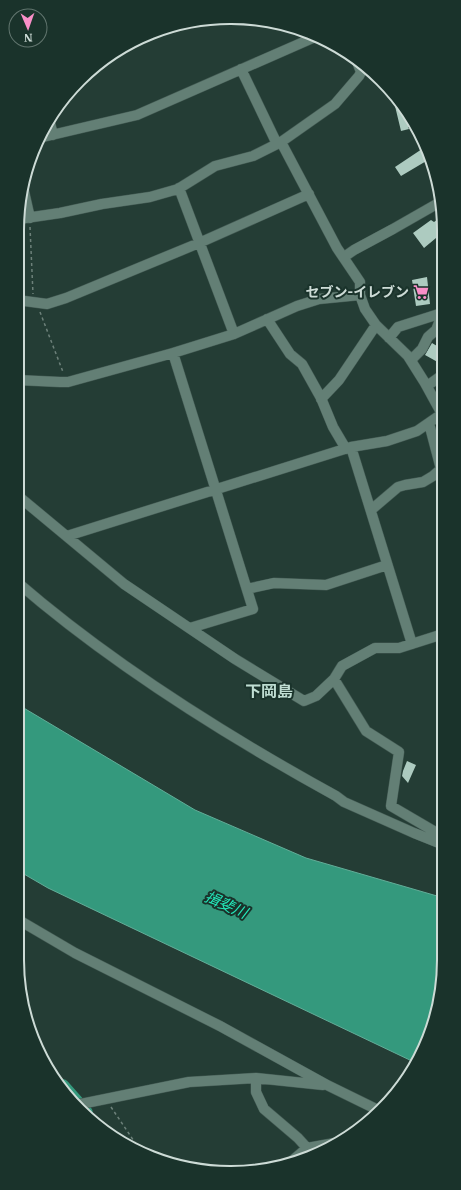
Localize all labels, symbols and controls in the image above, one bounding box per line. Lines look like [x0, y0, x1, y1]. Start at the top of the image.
north arrow [8, 8, 48, 48]
text: N [23, 31, 33, 45]
place label: セブン-イレブン [305, 283, 409, 301]
supermarket icon: セブン-イレブン [412, 283, 430, 301]
district label: 下岡島 [245, 681, 293, 701]
water label: 揖斐川 [202, 887, 252, 923]

